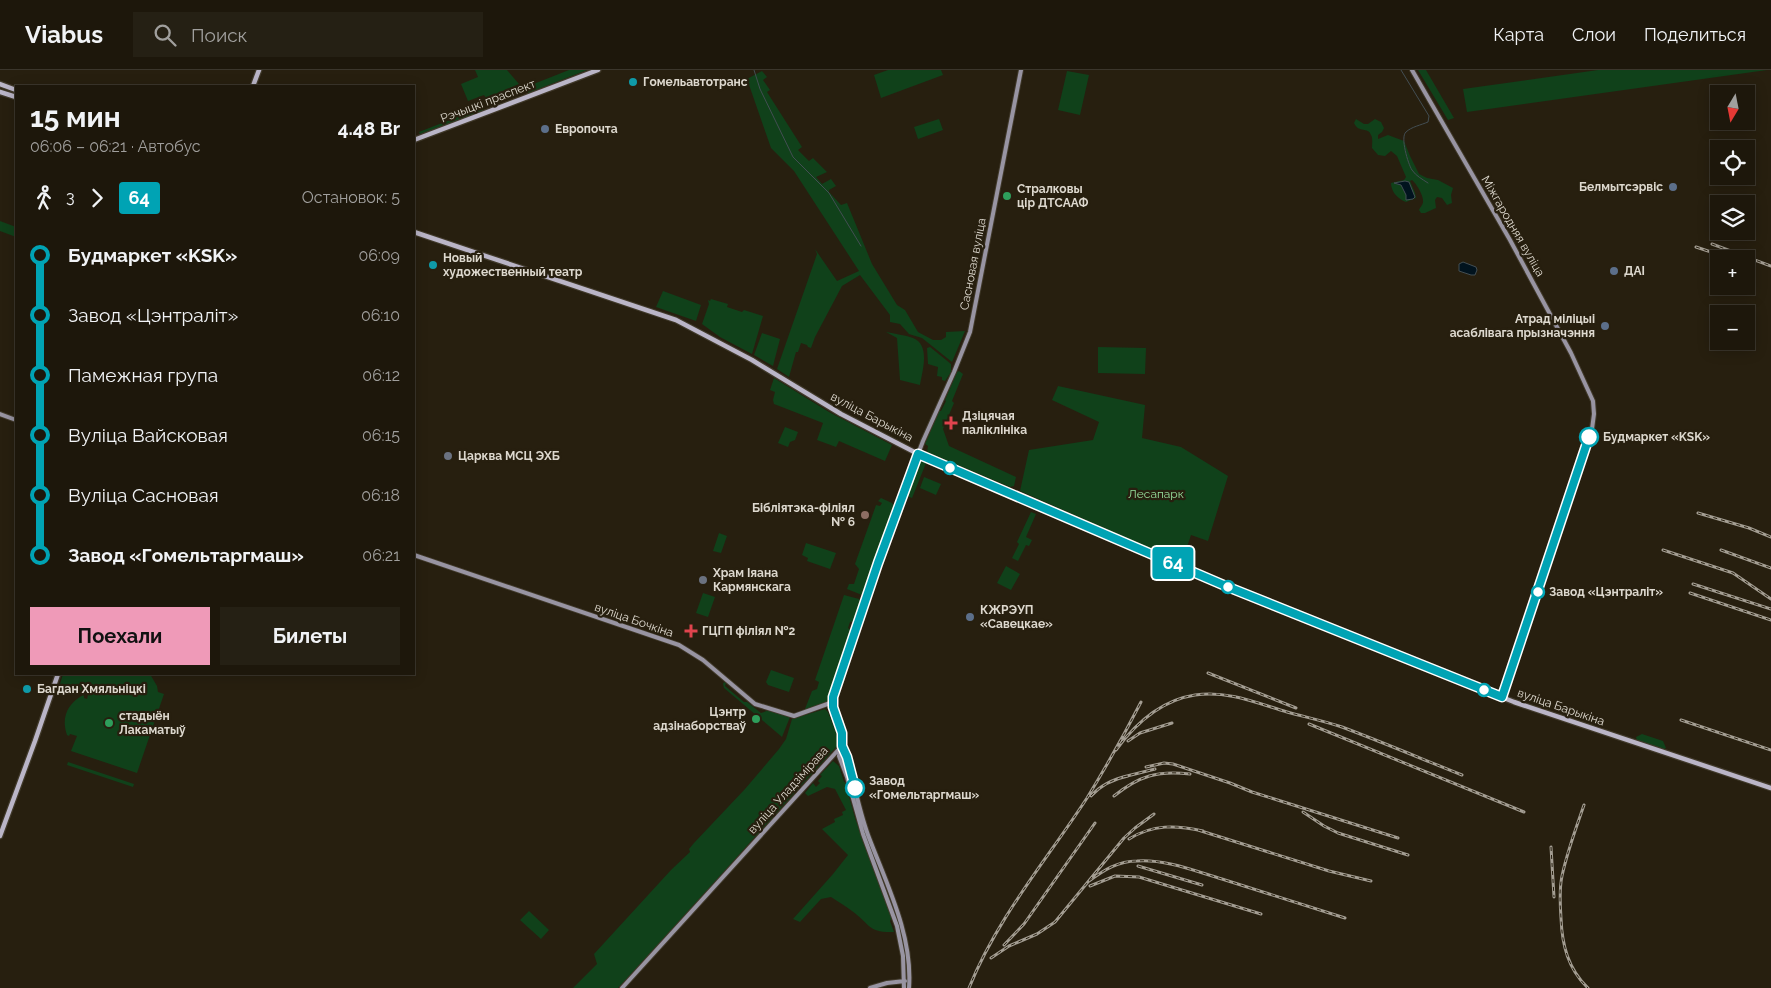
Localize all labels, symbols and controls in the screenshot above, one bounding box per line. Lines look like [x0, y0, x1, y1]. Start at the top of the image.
search box [133, 12, 483, 57]
text: Viabus [25, 20, 103, 49]
icon: search [151, 21, 179, 49]
text: Поиск [191, 24, 248, 46]
text: Карта [1493, 24, 1544, 45]
text: Слои [1572, 24, 1616, 45]
text: Поделиться [1644, 24, 1746, 45]
place label: Гомельавтотранс [643, 75, 748, 89]
street label: Рэчыцкі праспект [439, 76, 538, 126]
marker: Гомельавтотранс [627, 76, 639, 88]
north arrow [1710, 85, 1755, 130]
map controls [1710, 85, 1755, 350]
text: 15 мин [30, 101, 121, 134]
text: 4.48 Br [338, 117, 400, 139]
place label: Европочта [555, 122, 618, 136]
marker: Европочта [539, 123, 551, 135]
text: 06:06 – 06:21 · Автобус [30, 137, 201, 156]
button: locate [1710, 140, 1755, 185]
street label: Міжгародняя вуліца [1478, 173, 1548, 279]
place label: Белмытсэрвіс [1579, 180, 1663, 194]
marker: Белмытсэрвіс [1667, 181, 1679, 193]
place label: Стралковы цір ДТСААФ [1017, 182, 1088, 210]
icon: walk [30, 184, 58, 212]
icon: forward [83, 184, 111, 212]
text: 64 [129, 187, 150, 208]
text: 3 [66, 188, 75, 207]
text: Остановок: 5 [302, 188, 400, 207]
marker: Стралковы цір ДТСААФ [1001, 190, 1013, 202]
button: layers [1710, 195, 1755, 240]
street label: Сасновая вуліца [957, 217, 989, 311]
text: Будмаркет «KSK» [68, 244, 237, 266]
text: 06:09 [358, 246, 400, 265]
button: + [1710, 250, 1755, 295]
place label: Новый художественный театр [443, 251, 583, 279]
marker: Новый художественный театр [427, 259, 439, 271]
place label: ДАІ [1624, 264, 1645, 278]
marker: ДАІ [1608, 265, 1620, 277]
text: Завод «Цэнтраліт» [68, 304, 238, 326]
button: − [1710, 305, 1755, 350]
text: 06:10 [361, 306, 400, 325]
place label: Атрад міліцыі асаблівага прызначэння [1450, 312, 1595, 340]
marker: Атрад міліцыі асаблівага прызначэння [1599, 320, 1611, 332]
text: Памежная група [68, 364, 218, 386]
text: 06:12 [362, 366, 400, 385]
street label: вуліца Барыкіна [828, 389, 916, 445]
place label: Дзіцячая паліклініка [962, 409, 1027, 437]
marker: Дзіцячая паліклініка [944, 416, 958, 430]
text: Вуліца Вайсковая [68, 424, 228, 446]
text: 06:15 [362, 426, 400, 445]
marker: Будмаркет «KSK» [1579, 427, 1599, 447]
place label: Будмаркет «KSK» [1603, 430, 1710, 444]
place label: Царква МСЦ ЭХБ [458, 449, 560, 463]
marker: Царква МСЦ ЭХБ [442, 450, 454, 462]
unlabelled marker [943, 461, 957, 475]
text: Вуліца Сасновая [68, 484, 219, 506]
text: 06:18 [361, 486, 400, 505]
park label: Лесапарк [1128, 487, 1184, 501]
place label: Бібліятэка-філіял № 6 [752, 501, 855, 529]
marker: Бібліятэка-філіял № 6 [859, 509, 871, 521]
text: Завод «Гомельтаргмаш» [68, 544, 304, 566]
text: 06:21 [362, 546, 400, 565]
line badge: 64 [1150, 547, 1196, 579]
text: 64 [1162, 552, 1184, 573]
place label: Храм Іяана Кармянскага [712, 566, 791, 594]
marker: Храм Іяана Кармянскага [697, 574, 709, 586]
unlabelled marker [1221, 580, 1235, 594]
marker: Завод «Цэнтраліт» [1531, 585, 1545, 599]
place label: Завод «Цэнтраліт» [1549, 585, 1663, 599]
street label: вуліца Бочкіна [593, 600, 675, 640]
place label: КЖРЭУП «Савецкае» [980, 603, 1053, 631]
button: Поехали [30, 607, 210, 665]
button: Билеты [220, 607, 400, 665]
marker: КЖРЭУП «Савецкае» [964, 611, 976, 623]
marker: ГЦГП філіял №2 [684, 624, 698, 638]
place label: ГЦГП філіял №2 [702, 624, 795, 638]
place label: Багдан Хмяльніцкі [37, 682, 146, 696]
marker: Багдан Хмяльніцкі [21, 683, 33, 695]
unlabelled marker [1477, 683, 1491, 697]
street label: вуліца Барыкіна [1516, 686, 1606, 728]
place label: Цэнтр адзінаборстваў [653, 705, 746, 733]
place label: стадыён Лакаматыў [119, 709, 186, 737]
marker: Цэнтр адзінаборстваў [750, 713, 762, 725]
marker: стадыён Лакаматыў [103, 717, 115, 729]
street label: вуліца Уладзімірава [745, 743, 831, 837]
place label: Завод «Гомельтаргмаш» [869, 774, 979, 802]
marker: Завод «Гомельтаргмаш» [845, 778, 865, 798]

